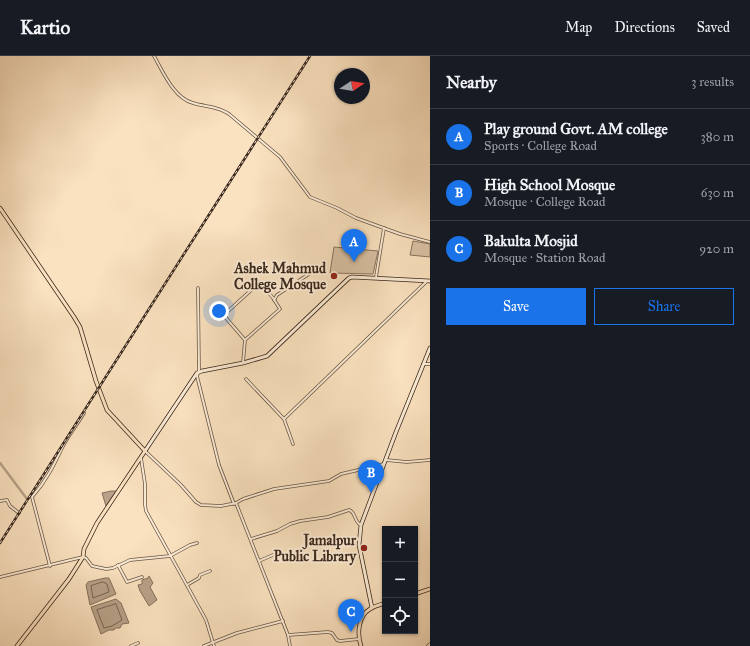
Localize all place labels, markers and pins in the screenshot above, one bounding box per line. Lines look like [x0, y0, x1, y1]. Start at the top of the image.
pin: A [341, 229, 367, 262]
place label: Ashek Mahmud College Mosque [233, 260, 327, 294]
marker: Ashek Mahmud College Mosque [329, 271, 339, 281]
pin: B [358, 460, 384, 493]
place label: Jamalpur Public Library [273, 532, 357, 566]
marker: Jamalpur Public Library [359, 543, 369, 553]
pin: C [338, 599, 364, 632]

